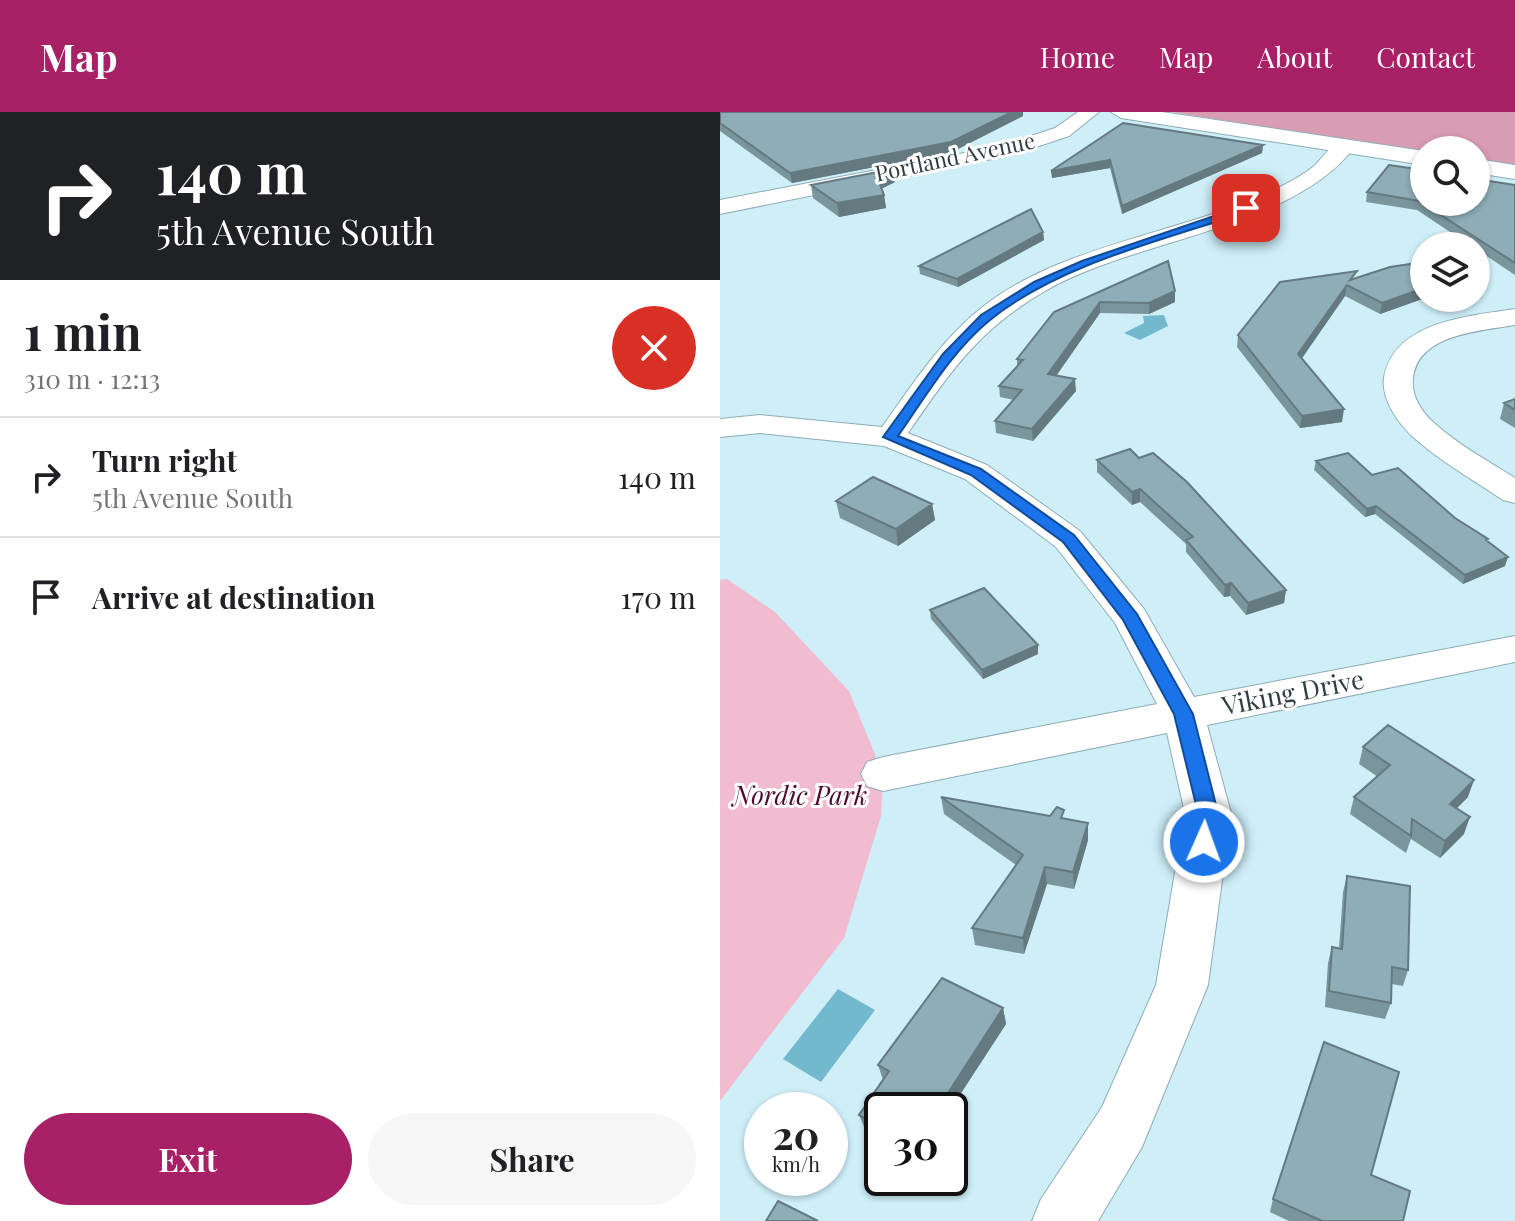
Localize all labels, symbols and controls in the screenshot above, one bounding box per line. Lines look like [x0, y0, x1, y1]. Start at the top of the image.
text: Map [40, 31, 117, 82]
text: Home [1040, 38, 1115, 75]
text: Map [1159, 38, 1213, 75]
text: About [1257, 38, 1332, 75]
text: Contact [1376, 38, 1475, 75]
street label: Portland Avenue [872, 124, 1038, 188]
text: 140 m [156, 134, 307, 209]
map controls [1410, 136, 1490, 312]
button: search [1410, 136, 1490, 216]
icon: right [24, 144, 128, 248]
pin [1212, 174, 1280, 242]
icon: arrive [1224, 186, 1268, 230]
text: 5th Avenue South [156, 206, 434, 254]
button: layers [1410, 232, 1490, 312]
text: 1 min [24, 299, 142, 363]
button: close [612, 306, 696, 390]
text: 310 m · 12:13 [24, 361, 160, 396]
text: Turn right [92, 440, 237, 480]
icon: right [24, 455, 68, 499]
text: 140 m [618, 457, 696, 497]
text: 5th Avenue South [92, 480, 293, 515]
icon: arrive [24, 575, 68, 619]
text: Arrive at destination [92, 577, 375, 617]
text: 170 m [621, 577, 696, 617]
street label: Viking Drive [1218, 661, 1367, 723]
park label: Nordic Park [731, 777, 867, 812]
position arrow [1162, 800, 1246, 884]
speed limit sign: 30 [864, 1092, 968, 1196]
text: 20 [773, 1107, 819, 1160]
button: Exit [24, 1113, 352, 1205]
button: Share [368, 1113, 696, 1205]
text: km/h [772, 1150, 820, 1177]

